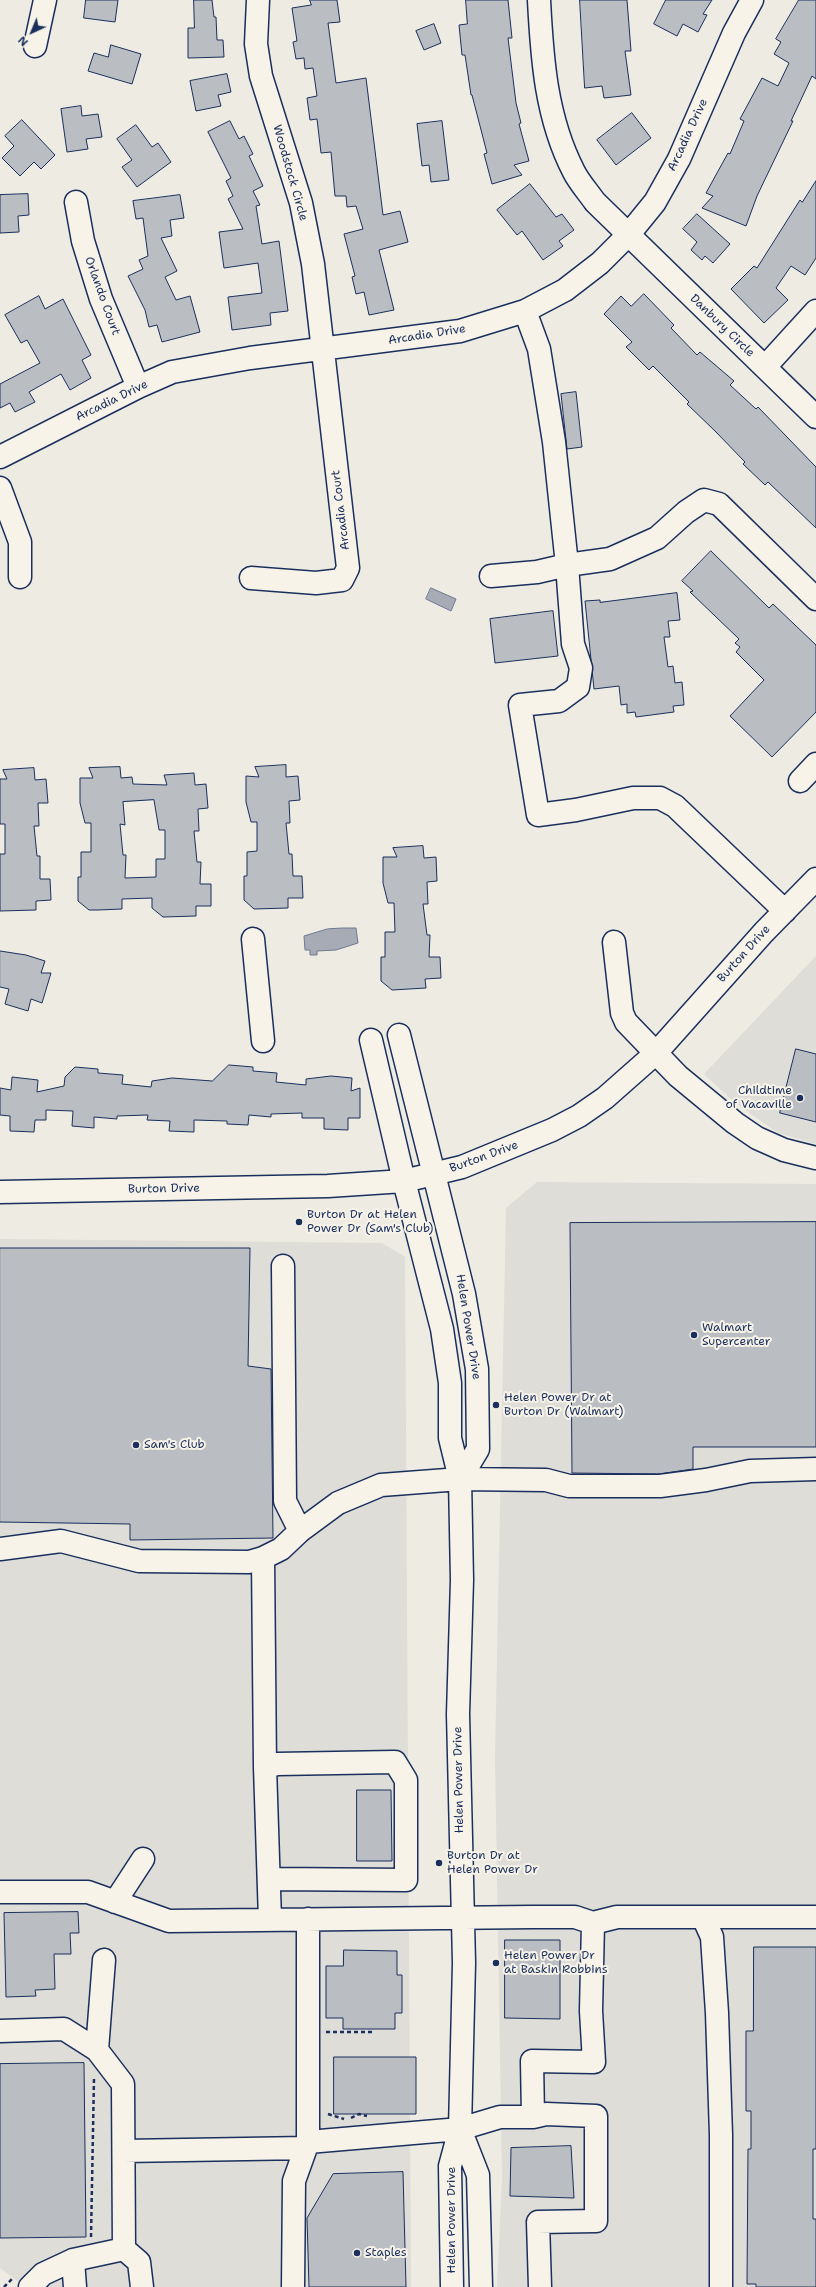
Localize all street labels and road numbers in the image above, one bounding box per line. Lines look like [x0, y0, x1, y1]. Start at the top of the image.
street label: Arcadia Drive [665, 96, 711, 174]
street label: Woodstock Circle [269, 123, 311, 223]
street label: Orlando Court [81, 255, 123, 337]
street label: Danbury Circle [687, 292, 757, 360]
street label: Arcadia Drive [387, 322, 467, 348]
street label: Arcadia Drive [74, 377, 150, 425]
street label: Arcadia Court [329, 469, 353, 551]
street label: Burton Drive [715, 922, 773, 986]
street label: Burton Drive [448, 1138, 520, 1176]
street label: Burton Drive [128, 1181, 200, 1197]
street label: Helen Power Drive [453, 1273, 483, 1381]
street label: Helen Power Drive [451, 1727, 467, 1833]
street label: Helen Power Drive [445, 2167, 459, 2273]

